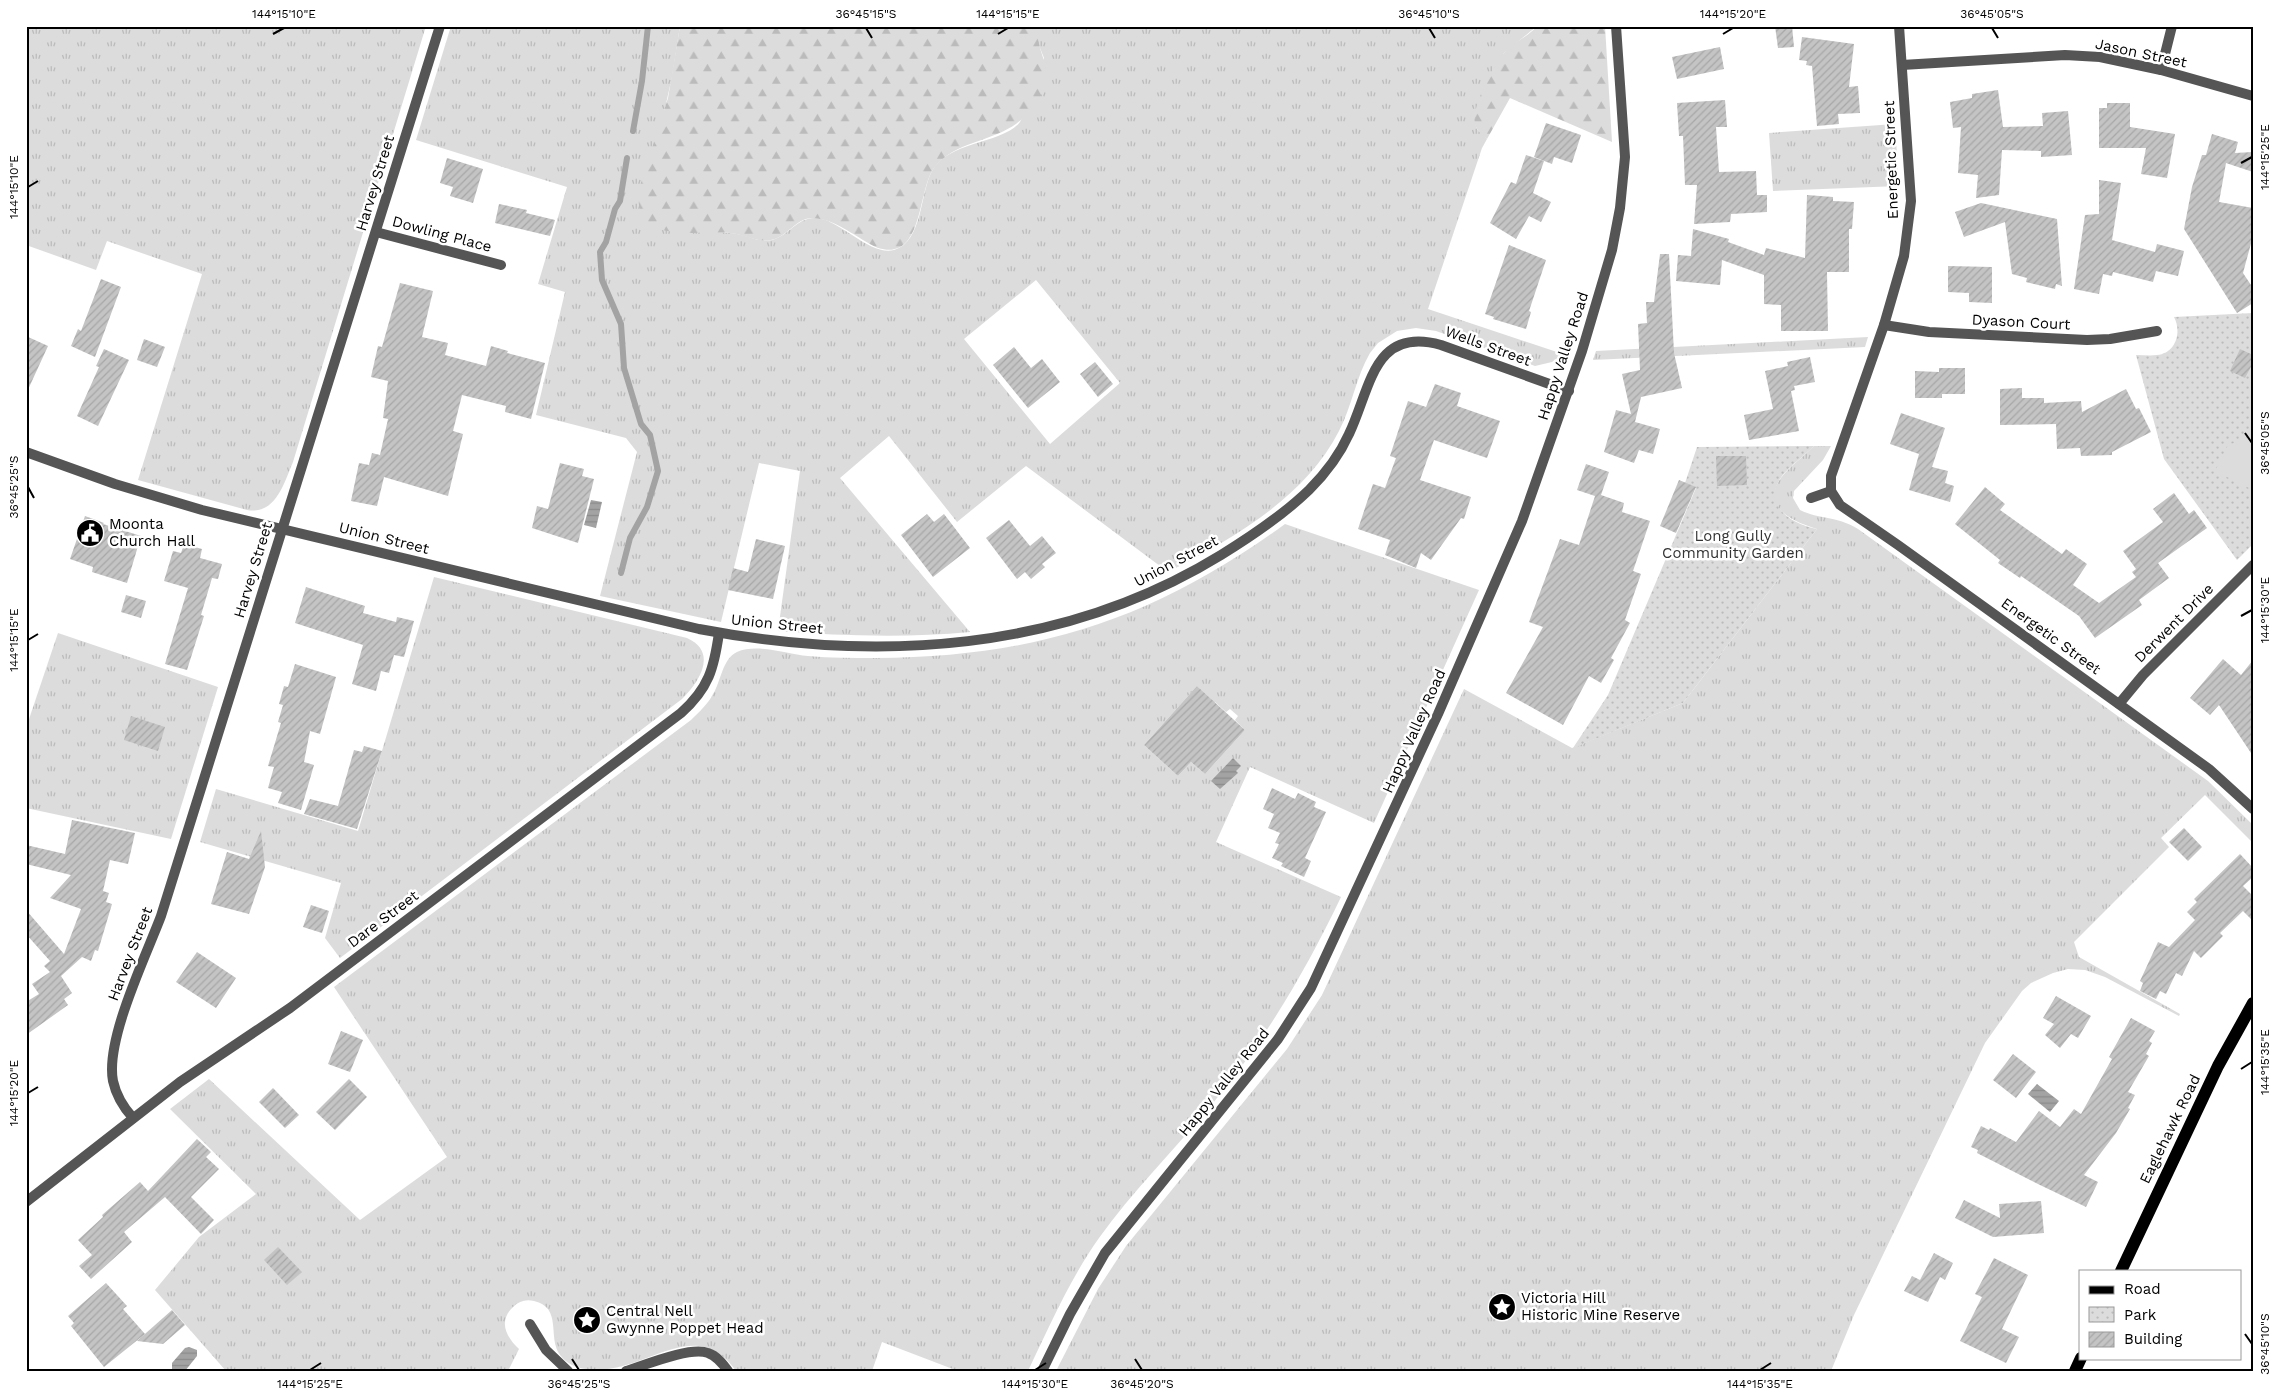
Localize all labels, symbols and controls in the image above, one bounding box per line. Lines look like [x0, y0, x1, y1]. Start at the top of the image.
text: 144°15'10"E [252, 7, 316, 21]
text: 36°45'15"S [836, 7, 896, 21]
text: 144°15'15"E [976, 7, 1040, 21]
text: 36°45'10"S [1398, 7, 1460, 21]
text: 144°15'20"E [1700, 7, 1766, 21]
text: 36°45'05"S [1960, 7, 2024, 21]
street label: Jason Street [2094, 35, 2189, 72]
street label: Energetic Street [1880, 100, 1902, 220]
text: 144°15'25"E [2258, 124, 2272, 190]
street label: Harvey Street [352, 132, 398, 233]
text: 144°15'10"E [7, 155, 21, 219]
street label: Dowling Place [390, 212, 494, 256]
street label: Happy Valley Road [1534, 290, 1592, 422]
street label: Dyason Court [1971, 310, 2071, 334]
street label: Wells Street [1443, 322, 1534, 370]
text: 36°45'05"S [2258, 411, 2272, 475]
text: 36°45'25"S [7, 455, 21, 519]
place label: Moonta Church Hall [109, 515, 196, 550]
public building icon: Moonta Church Hall [75, 518, 105, 548]
street label: Union Street [337, 518, 432, 558]
street label: Harvey Street [230, 519, 276, 620]
park label: Long Gully Community Garden [1662, 527, 1804, 562]
street label: Union Street [1131, 531, 1222, 591]
text: 144°15'30"E [2258, 577, 2272, 643]
street label: Derwent Drive [2131, 580, 2217, 666]
street label: Energetic Street [1998, 594, 2105, 679]
text: 144°15'15"E [7, 608, 21, 672]
street label: Union Street [730, 610, 825, 638]
street label: Happy Valley Road [1379, 666, 1449, 796]
street label: Dare Street [344, 886, 423, 951]
street label: Harvey Street [104, 904, 156, 1004]
street label: Happy Valley Road [1175, 1024, 1273, 1140]
text: 144°15'35"E [2258, 1029, 2272, 1095]
text: 144°15'20"E [7, 1060, 21, 1126]
street label: Eaglehawk Road [2136, 1071, 2204, 1187]
legend [2079, 1270, 2242, 1360]
text: Road [2124, 1280, 2161, 1298]
place label: Victoria Hill Historic Mine Reserve [1521, 1289, 1680, 1324]
place icon: Victoria Hill Historic Mine Reserve [1487, 1292, 1517, 1322]
place label: Central Nell Gwynne Poppet Head [606, 1302, 764, 1337]
place icon: Central Nell Gwynne Poppet Head [572, 1305, 602, 1335]
text: Park [2124, 1306, 2157, 1324]
text: 36°45'10"S [2258, 1313, 2272, 1375]
text: Building [2124, 1330, 2182, 1348]
text: 144°15'25"E [277, 1377, 343, 1391]
text: 36°45'25"S [547, 1377, 611, 1391]
text: 144°15'30"E [1002, 1377, 1068, 1391]
text: 36°45'20"S [1110, 1377, 1174, 1391]
text: 144°15'35"E [1727, 1377, 1793, 1391]

